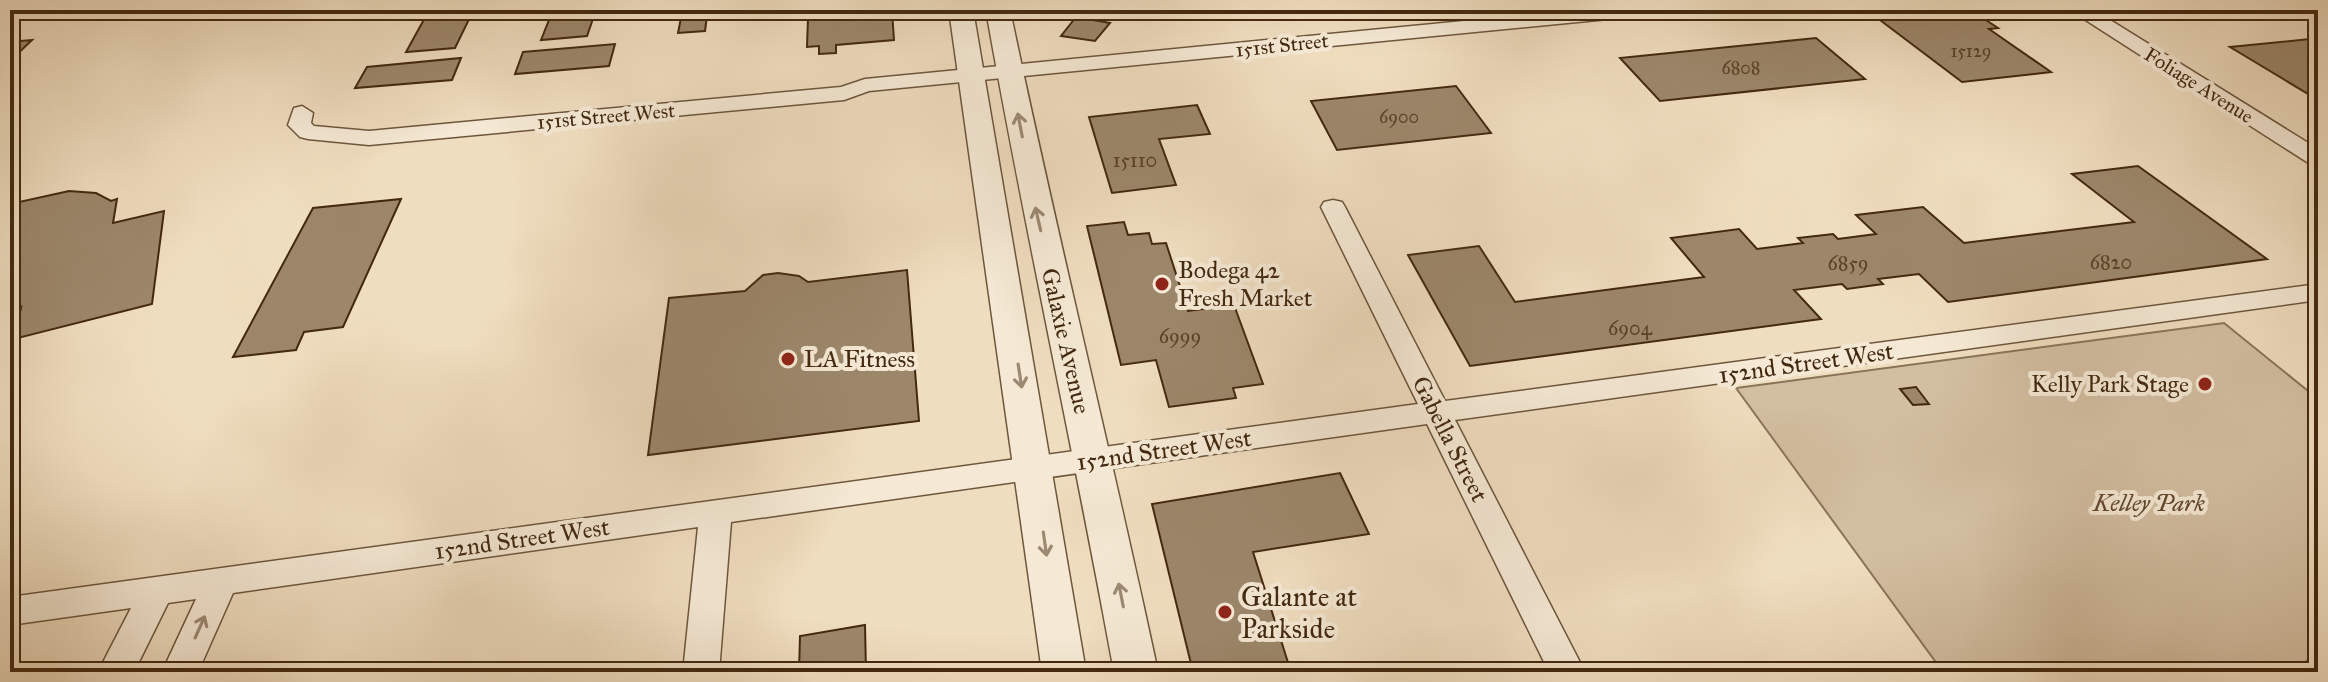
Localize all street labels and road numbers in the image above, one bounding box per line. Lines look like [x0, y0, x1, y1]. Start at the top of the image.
street label: 151st Street [1234, 28, 1330, 62]
street label: Foliage Avenue [2139, 42, 2258, 129]
street label: 151st Street West [536, 98, 676, 134]
street label: Galaxie Avenue [1035, 265, 1097, 417]
street label: 152nd Street West [1717, 336, 1896, 390]
street label: Gabella Street [1405, 371, 1495, 507]
street label: 152nd Street West [1075, 423, 1254, 477]
street label: 152nd Street West [433, 512, 612, 566]

